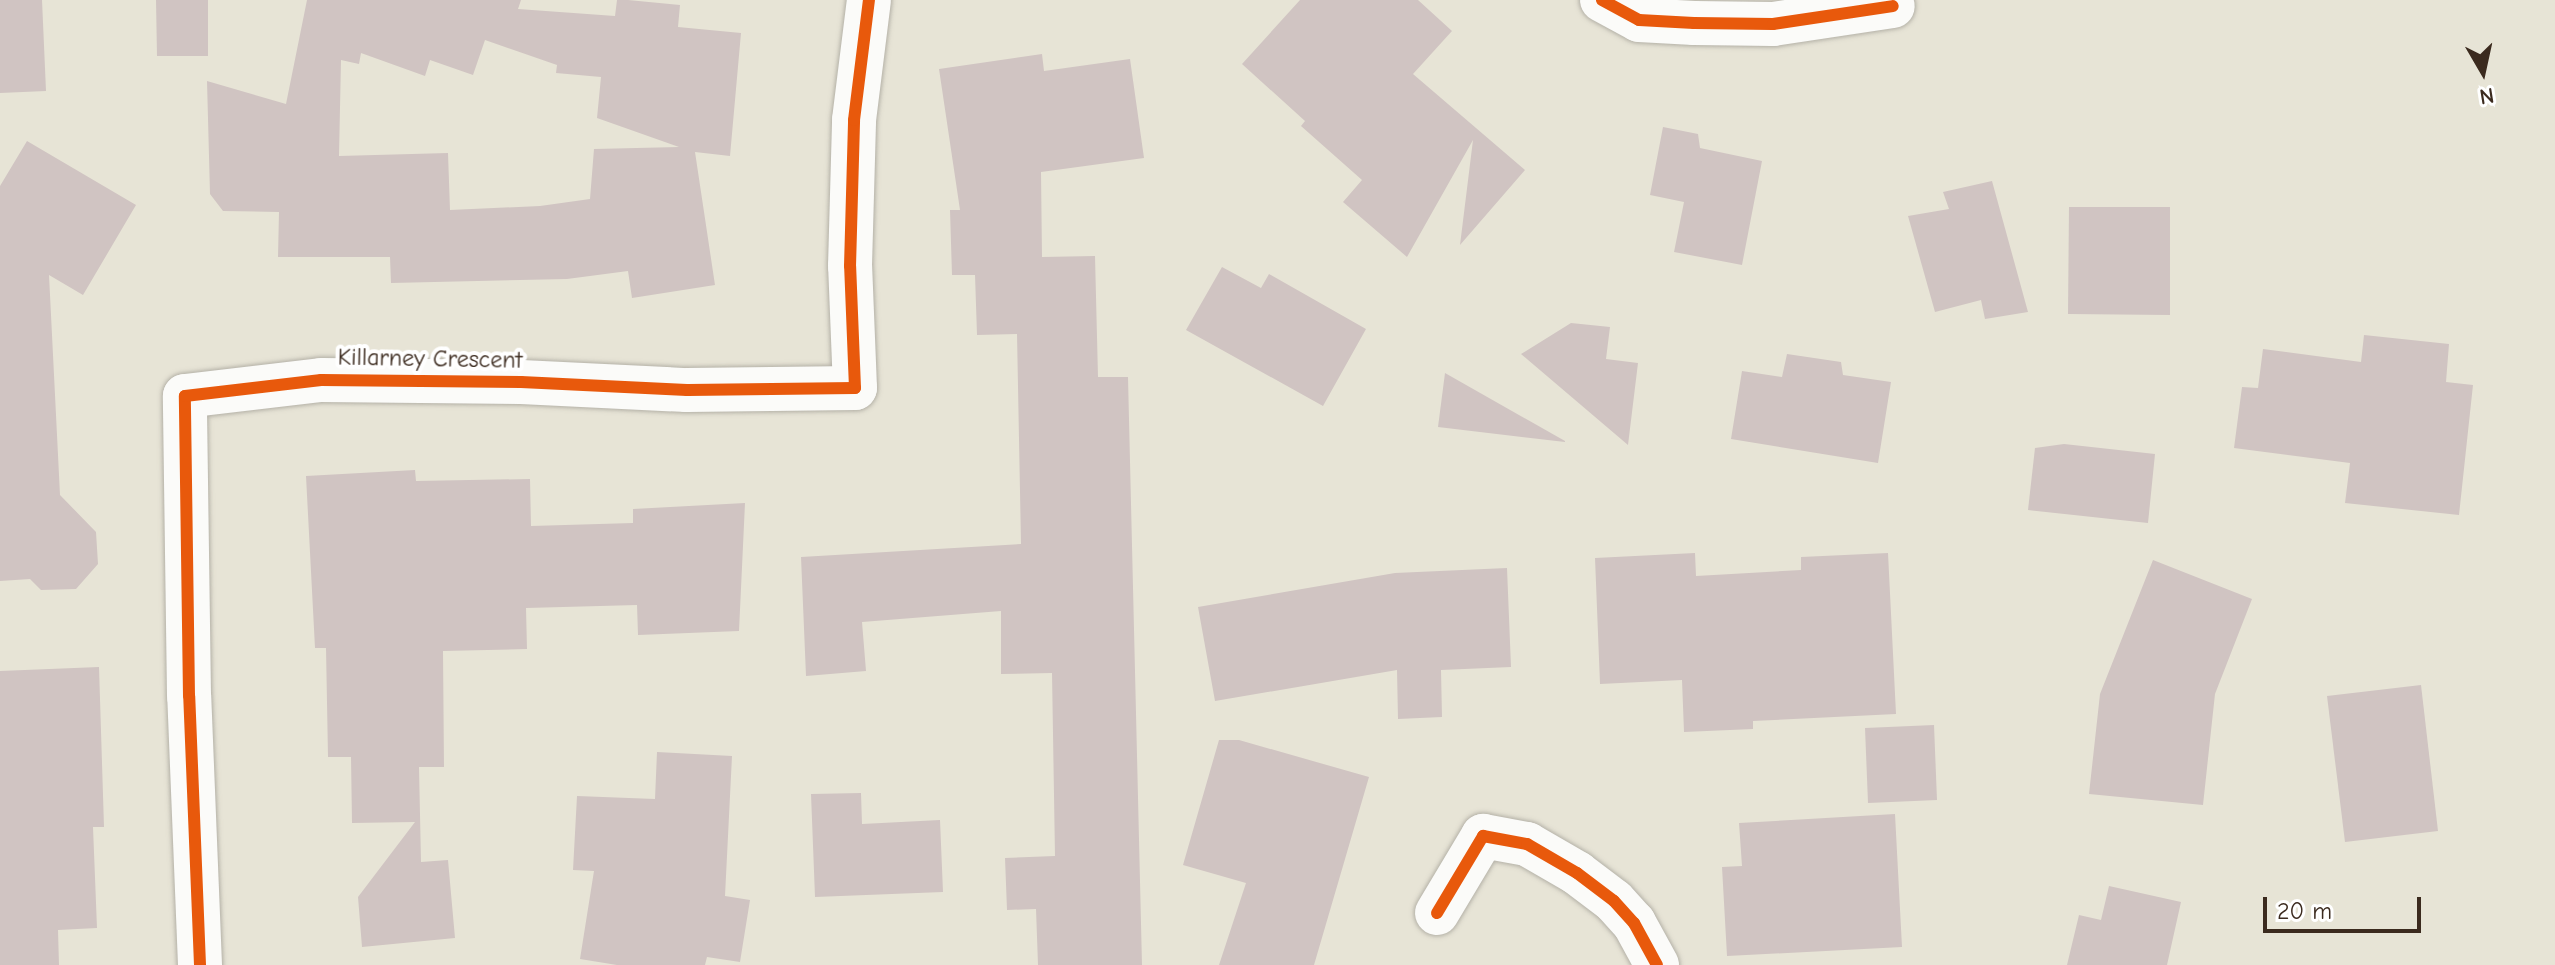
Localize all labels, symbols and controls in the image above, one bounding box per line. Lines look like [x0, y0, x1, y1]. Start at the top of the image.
north arrow [2443, 32, 2523, 112]
text: N [2478, 82, 2496, 110]
street label: Killarney Crescent [337, 343, 523, 375]
scale bar [2267, 881, 2425, 931]
text: 20 m [2277, 897, 2332, 925]

